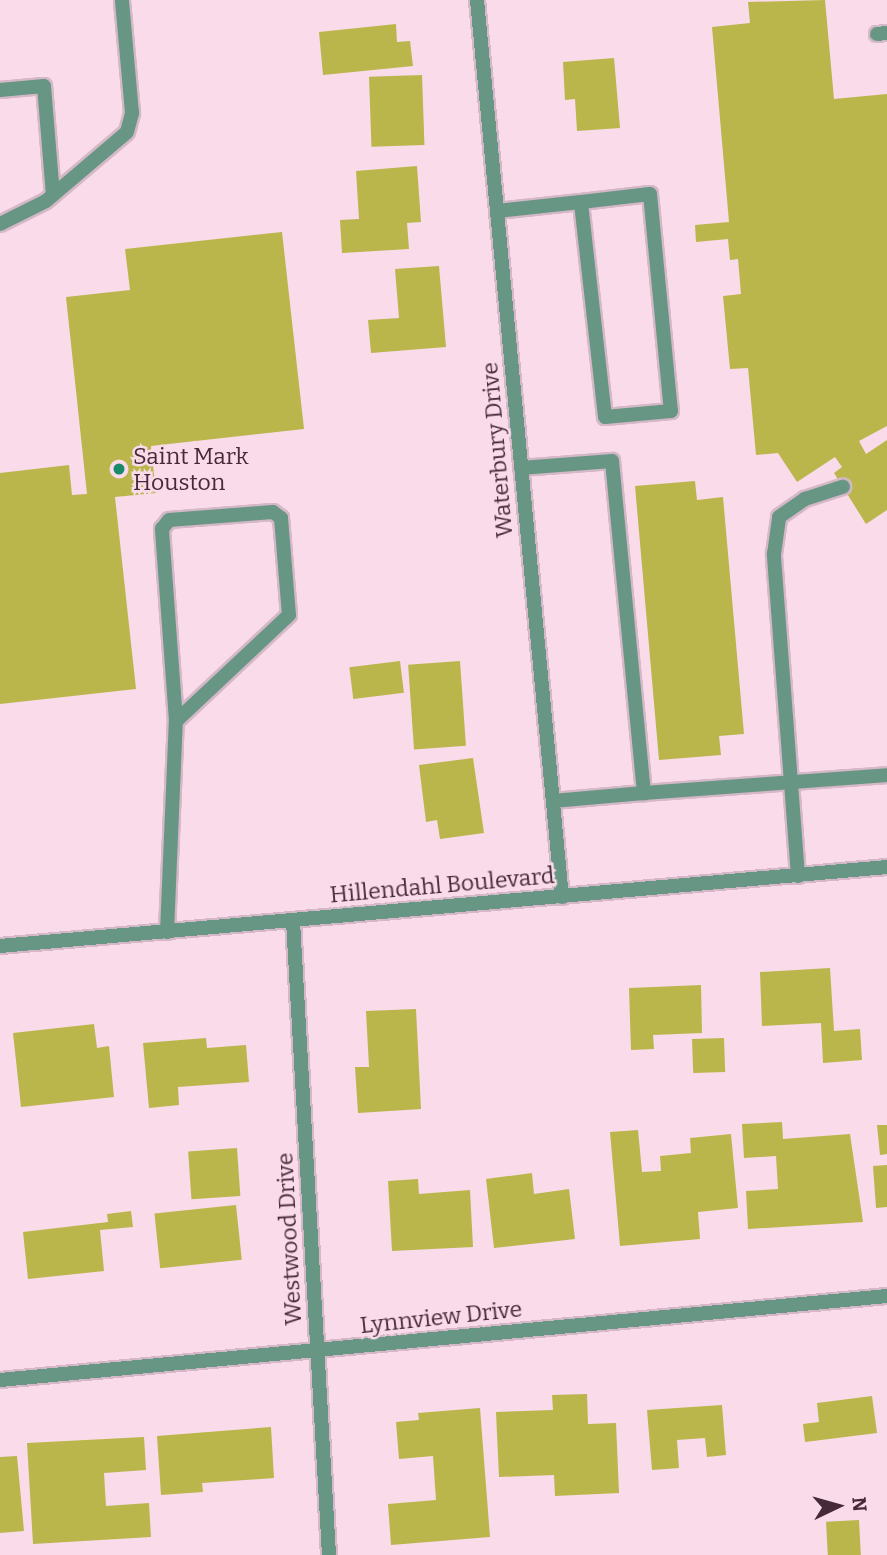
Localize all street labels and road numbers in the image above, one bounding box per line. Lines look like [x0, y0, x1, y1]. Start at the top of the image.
street label: Waterbury Drive [476, 361, 518, 539]
street label: Hillendahl Boulevard [329, 861, 555, 909]
street label: Westwood Drive [271, 1152, 307, 1326]
street label: Lynnview Drive [359, 1295, 523, 1339]

